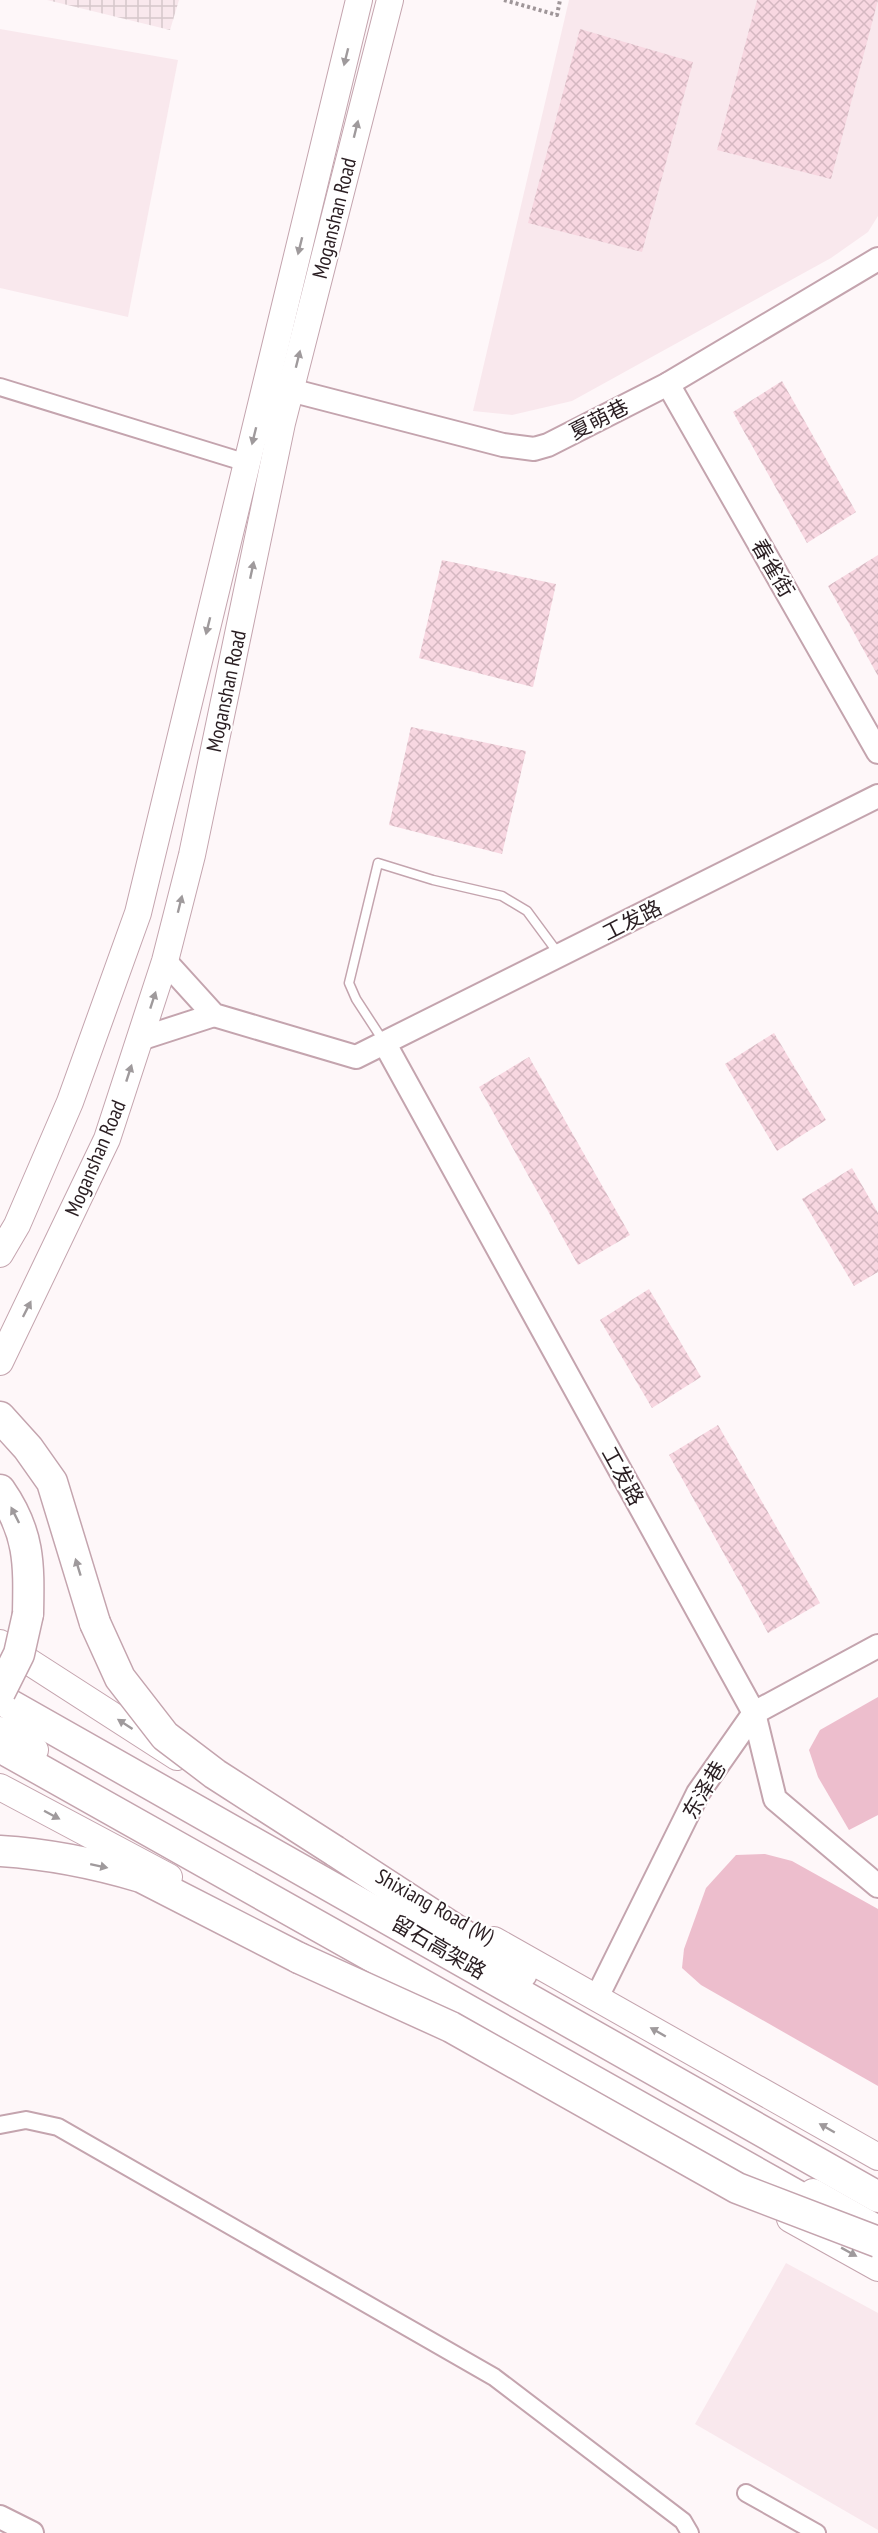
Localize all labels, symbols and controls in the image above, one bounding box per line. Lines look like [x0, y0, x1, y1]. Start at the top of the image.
one-way arrow [340, 48, 350, 66]
one-way arrow [352, 120, 361, 138]
street label: Moganshan Road [306, 155, 362, 281]
one-way arrow [294, 237, 304, 256]
one-way arrow [294, 350, 304, 368]
street label: 夏萌巷 [565, 393, 633, 445]
one-way arrow [249, 427, 259, 445]
street label: 春雀街 [746, 534, 800, 602]
one-way arrow [247, 561, 257, 579]
one-way arrow [203, 616, 213, 635]
street label: Moganshan Road [200, 628, 252, 754]
street label: 工发路 [598, 894, 666, 946]
one-way arrow [175, 895, 185, 914]
one-way arrow [148, 991, 158, 1009]
one-way arrow [125, 1064, 134, 1082]
street label: Moganshan Road [58, 1096, 132, 1220]
one-way arrow [22, 1301, 31, 1318]
street label: 工发路 [596, 1442, 650, 1510]
one-way arrow [11, 1507, 20, 1524]
one-way arrow [73, 1558, 82, 1576]
one-way arrow [117, 1718, 134, 1729]
street label: 东泽巷 [676, 1756, 732, 1824]
one-way arrow [43, 1810, 60, 1820]
one-way arrow [90, 1862, 109, 1871]
street label: Shixiang Road (W) [371, 1862, 499, 1950]
street label: 留石高架路 [387, 1909, 491, 1985]
one-way arrow [649, 2027, 666, 2037]
one-way arrow [818, 2123, 835, 2133]
one-way arrow [840, 2247, 857, 2257]

